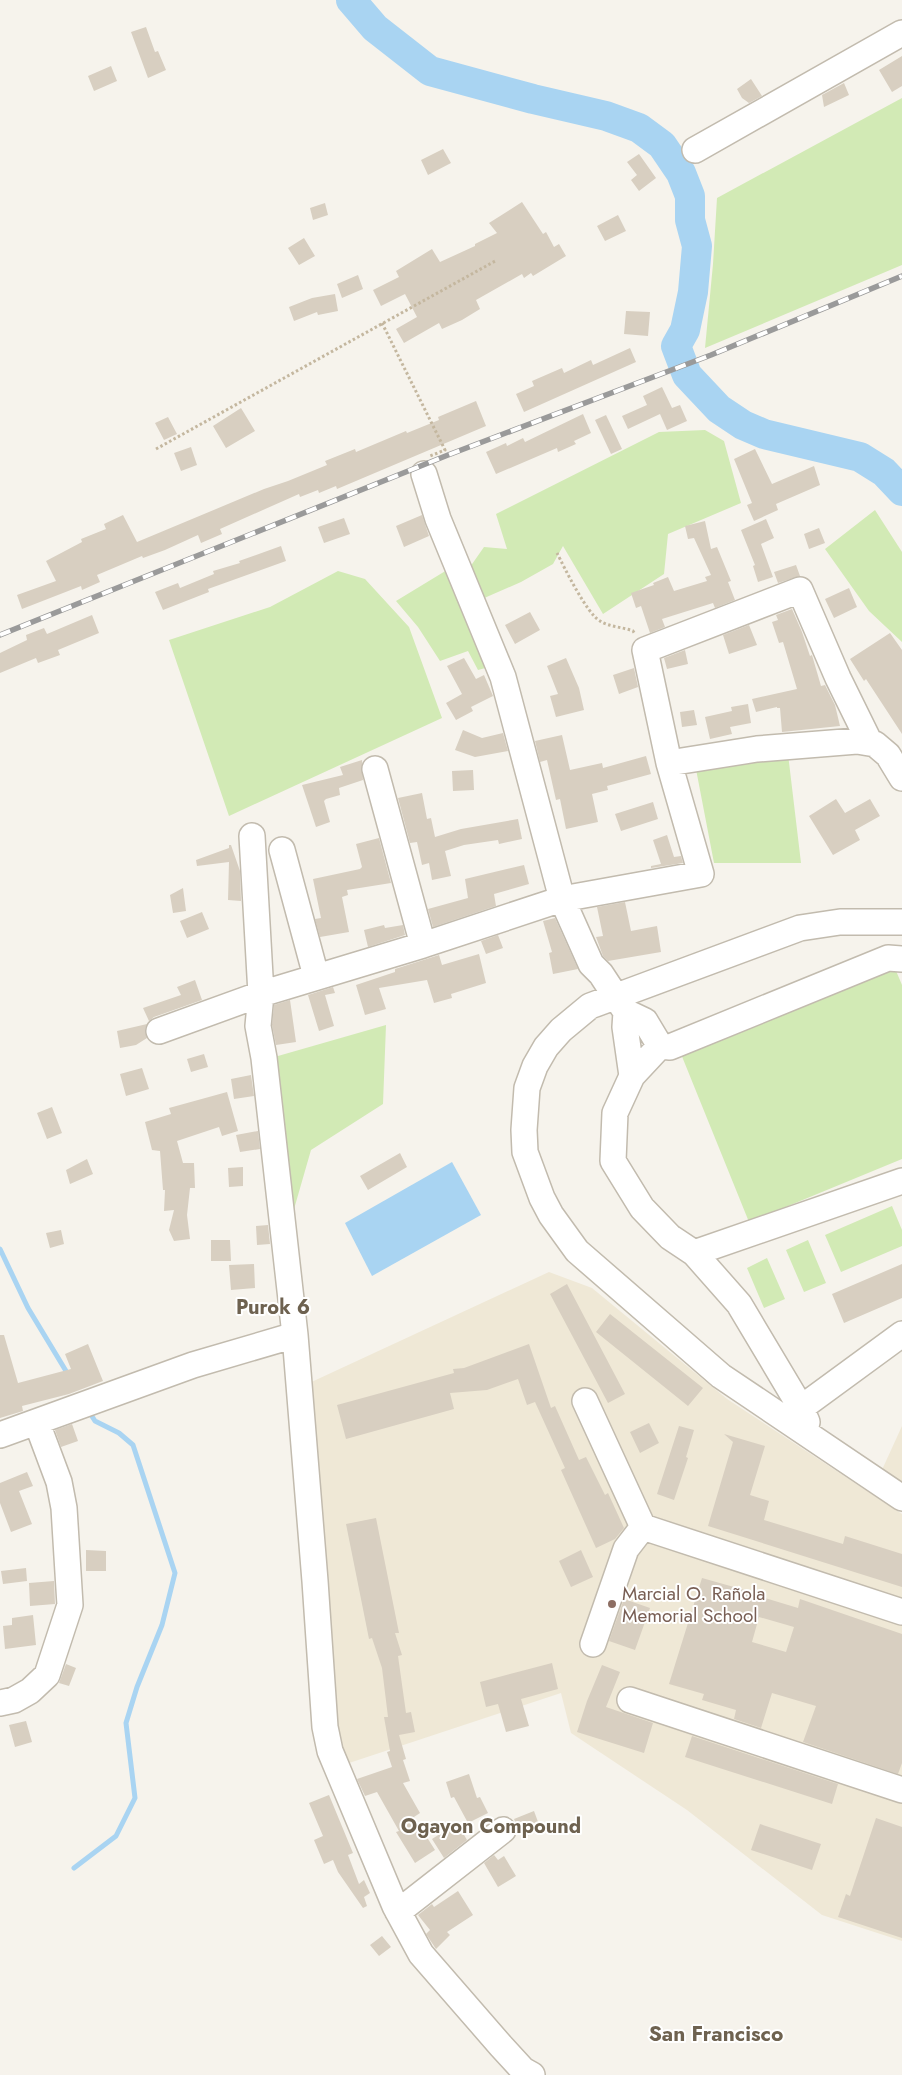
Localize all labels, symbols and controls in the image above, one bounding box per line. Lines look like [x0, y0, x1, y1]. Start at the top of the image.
district label: Purok 6 [236, 1293, 310, 1322]
place label: Marcial O. Rañola Memorial School [622, 1580, 765, 1629]
marker: Marcial O. Rañola Memorial School [606, 1598, 618, 1610]
district label: Ogayon Compound [401, 1812, 581, 1841]
district label: San Francisco [649, 2019, 783, 2049]

